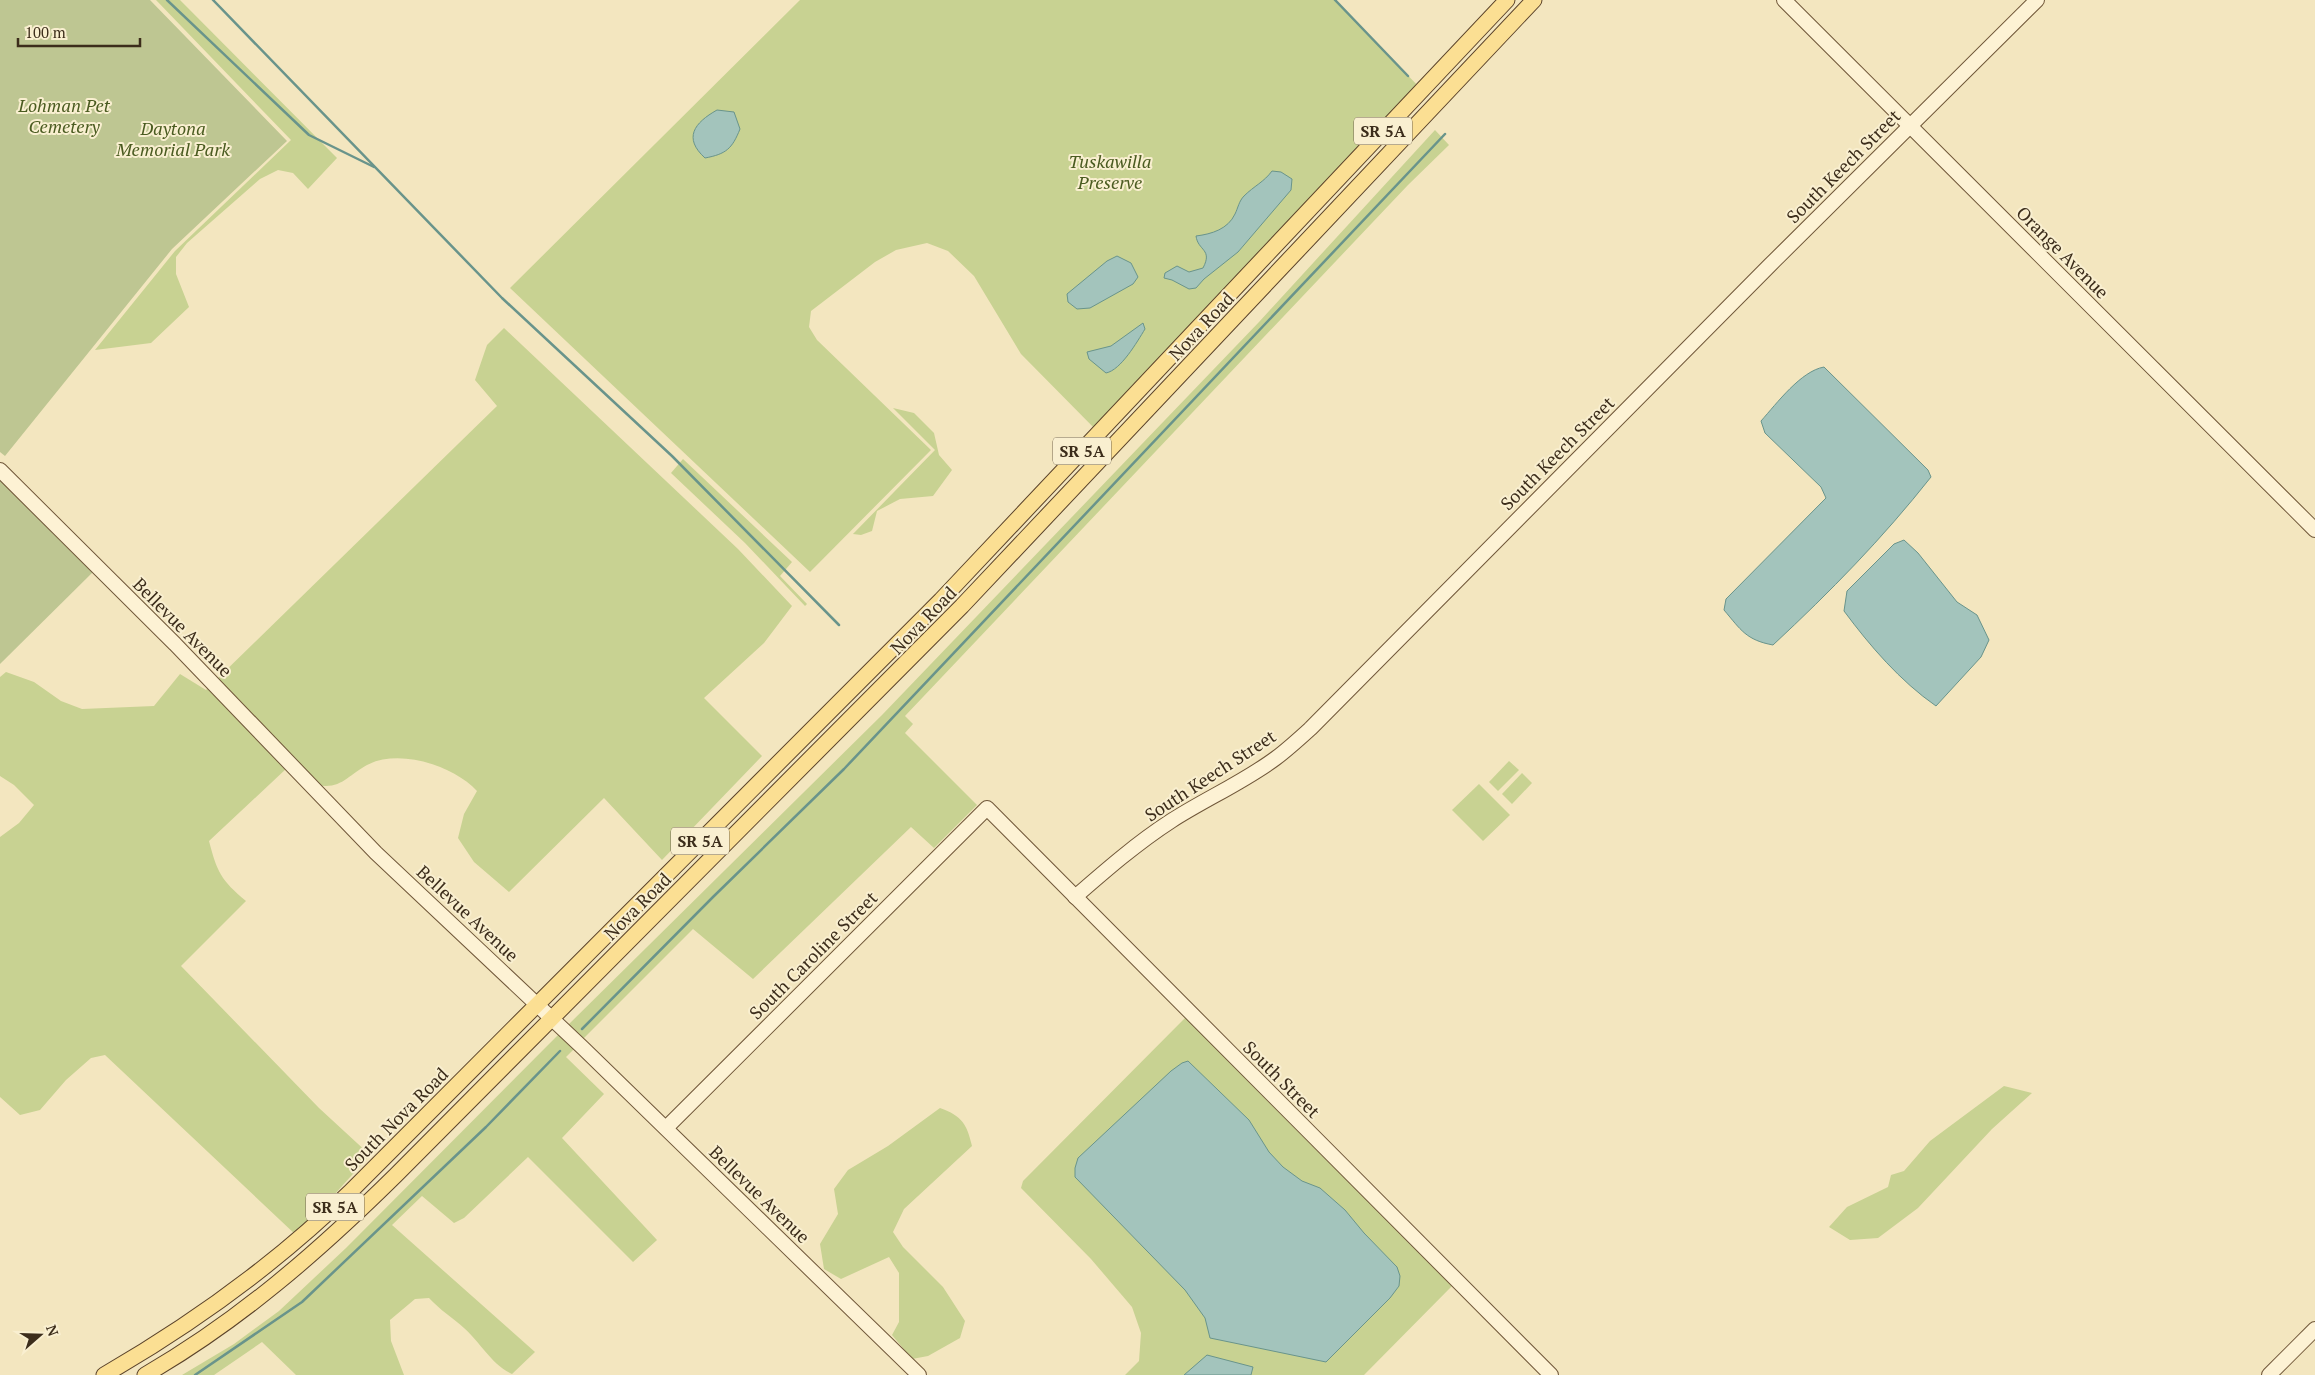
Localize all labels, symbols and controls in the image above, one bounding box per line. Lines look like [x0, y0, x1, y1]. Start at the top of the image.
scale bar [18, 15, 140, 47]
text: 100 m [25, 22, 66, 42]
park label: Lohman Pet Cemetery [17, 93, 111, 138]
street label: South Keech Street [1781, 104, 1905, 228]
park label: Daytona Memorial Park [115, 116, 230, 161]
road number: SR 5A [1354, 118, 1412, 144]
park label: Tuskawilla Preserve [1069, 149, 1151, 194]
street label: Orange Avenue [2012, 201, 2114, 303]
street label: Nova Road [1163, 287, 1239, 365]
street label: South Keech Street [1495, 391, 1619, 515]
road number: SR 5A [1053, 438, 1111, 464]
street label: Bellevue Avenue [128, 572, 238, 682]
street label: Nova Road [885, 581, 961, 659]
street label: South Keech Street [1140, 723, 1280, 826]
road number: SR 5A [671, 828, 729, 854]
street label: Bellevue Avenue [412, 859, 524, 967]
street label: Nova Road [598, 867, 676, 945]
street label: South Caroline Street [744, 885, 883, 1024]
street label: South Street [1238, 1035, 1326, 1123]
street label: South Nova Road [339, 1062, 453, 1176]
street label: Bellevue Avenue [704, 1140, 816, 1248]
road number: SR 5A [306, 1194, 364, 1220]
north arrow [15, 1310, 65, 1360]
text: N [42, 1322, 64, 1339]

